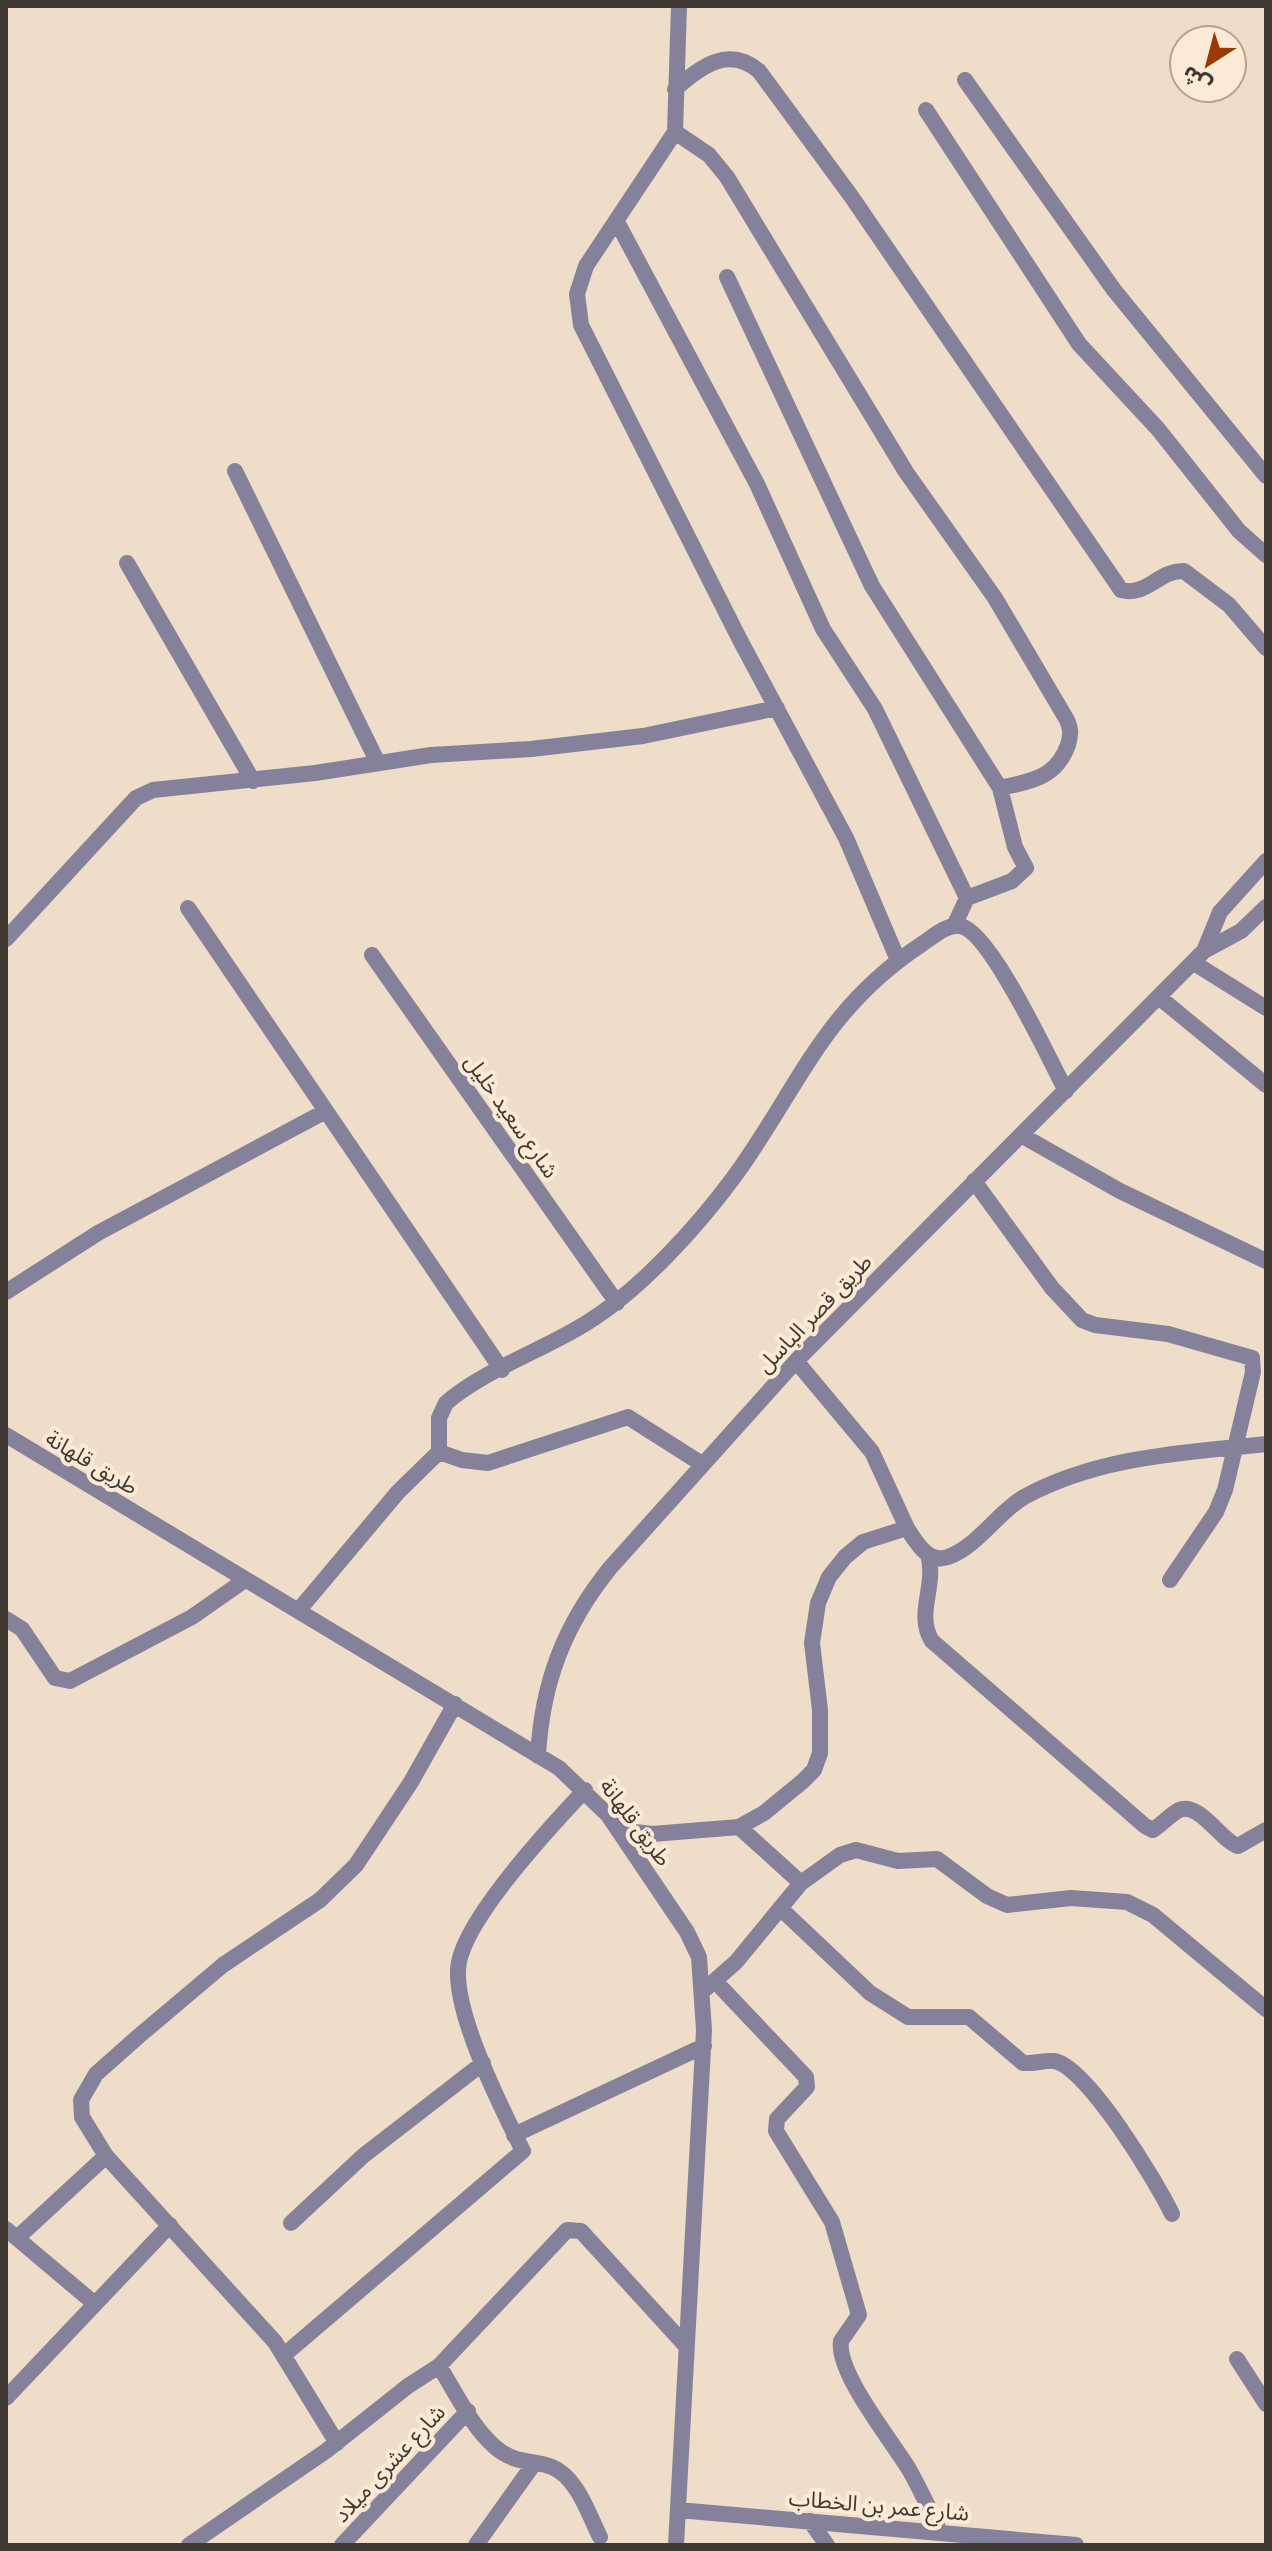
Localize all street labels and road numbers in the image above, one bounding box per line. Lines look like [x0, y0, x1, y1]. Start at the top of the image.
street label: شارع سعيد خليل [456, 1047, 568, 1185]
street label: طريق قصر الباسل [748, 1246, 880, 1380]
street label: طريق قلهانة [39, 1421, 145, 1503]
street label: طريق قلهانة [592, 1771, 680, 1873]
street label: شارع عشرى ميلاد [325, 2396, 453, 2530]
street label: شارع عمر بن الخطاب [788, 2480, 970, 2530]

